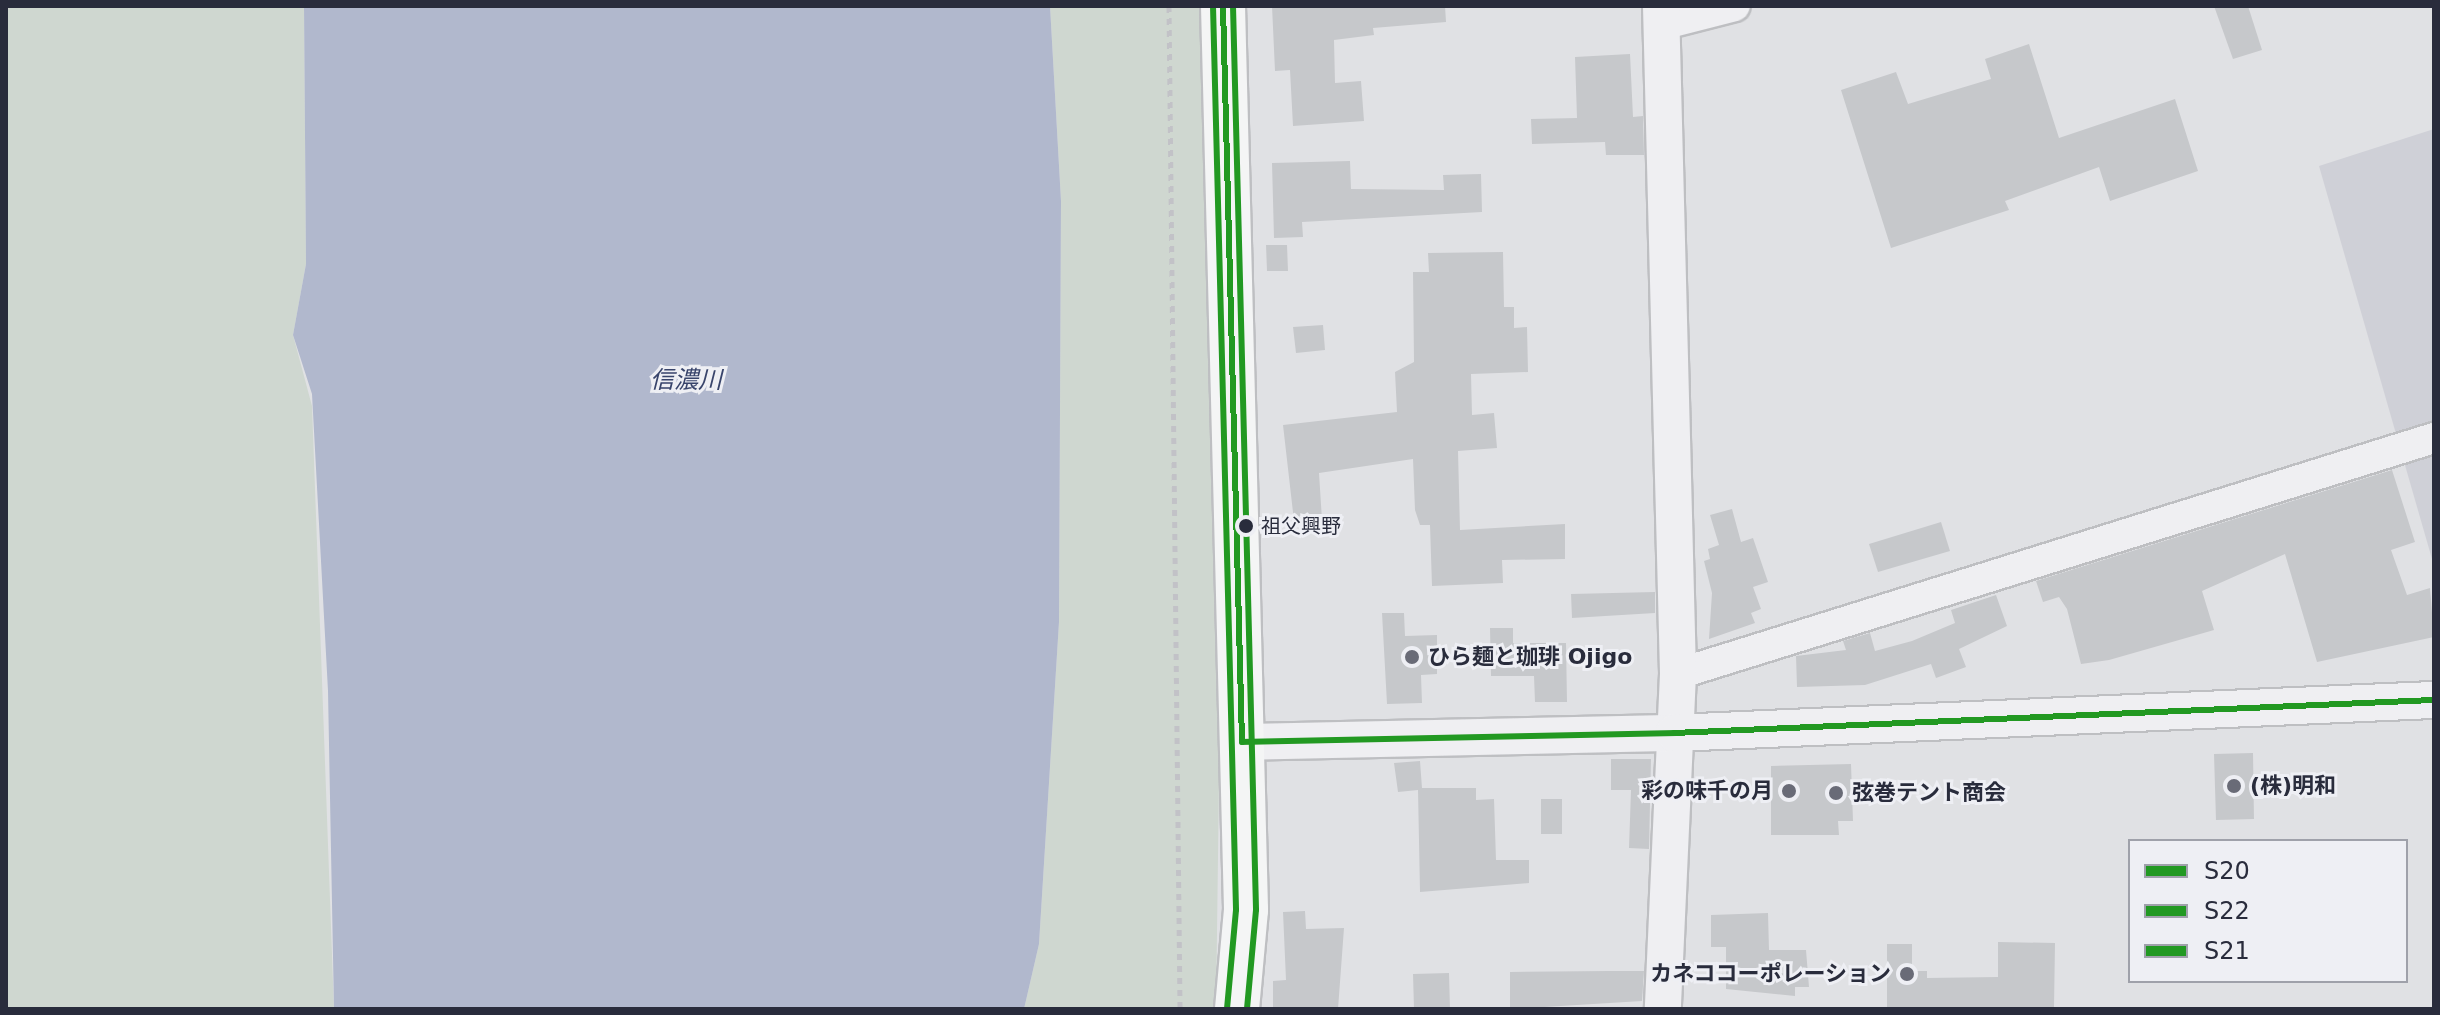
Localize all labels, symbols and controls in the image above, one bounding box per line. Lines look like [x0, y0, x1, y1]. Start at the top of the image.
water label: 信濃川 [650, 367, 722, 395]
place label: 祖父興野 [1261, 514, 1341, 538]
marker: 祖父興野 [1238, 518, 1254, 534]
place label: ひら麺と珈琲 Ojigo [1428, 644, 1632, 670]
marker: ひら麺と珈琲 Ojigo [1403, 648, 1421, 666]
place label: (株)明和 [2250, 773, 2336, 799]
marker: (株)明和 [2225, 777, 2243, 795]
place label: 彩の味千の月 [1641, 778, 1773, 804]
place label: 弦巻テント商会 [1852, 780, 2006, 806]
marker: 彩の味千の月 [1780, 782, 1798, 800]
marker: 弦巻テント商会 [1827, 784, 1845, 802]
legend [2128, 839, 2408, 983]
text: S20 [2204, 857, 2250, 885]
text: S22 [2204, 897, 2250, 925]
text: S21 [2204, 937, 2250, 965]
place label: カネココーポレーション [1649, 961, 1891, 987]
marker: カネココーポレーション [1898, 965, 1916, 983]

